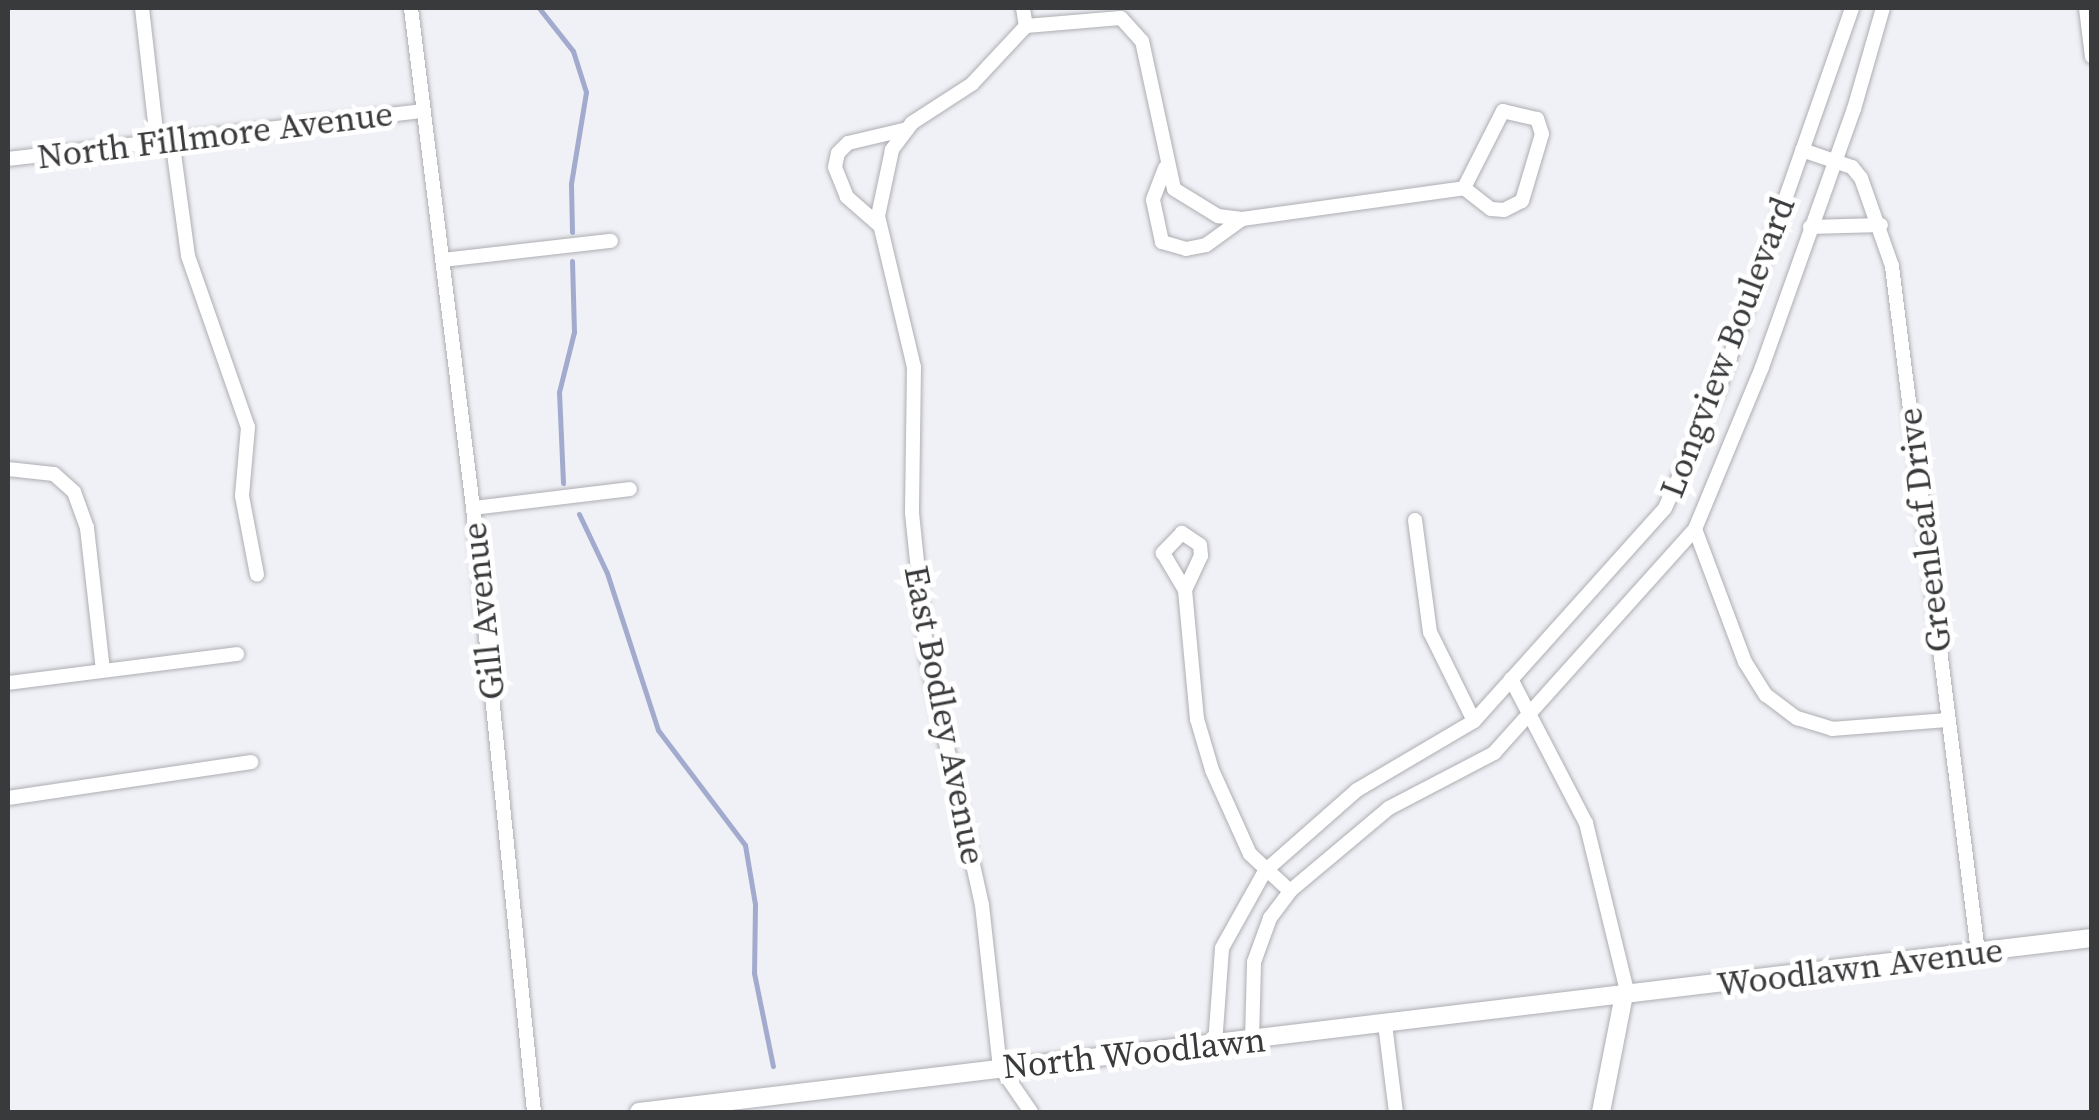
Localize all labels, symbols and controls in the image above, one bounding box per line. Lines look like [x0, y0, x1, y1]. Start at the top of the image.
street label: North Fillmore Avenue [35, 92, 395, 178]
street label: Longview Boulevard [1650, 191, 1804, 503]
street label: Greenleaf Drive [1888, 405, 1960, 655]
street label: Gill Avenue [453, 520, 513, 702]
street label: East Bodley Avenue [895, 562, 995, 868]
street label: Woodlawn Avenue [1715, 929, 2005, 1005]
street label: North Woodlawn [1000, 1018, 1268, 1088]

